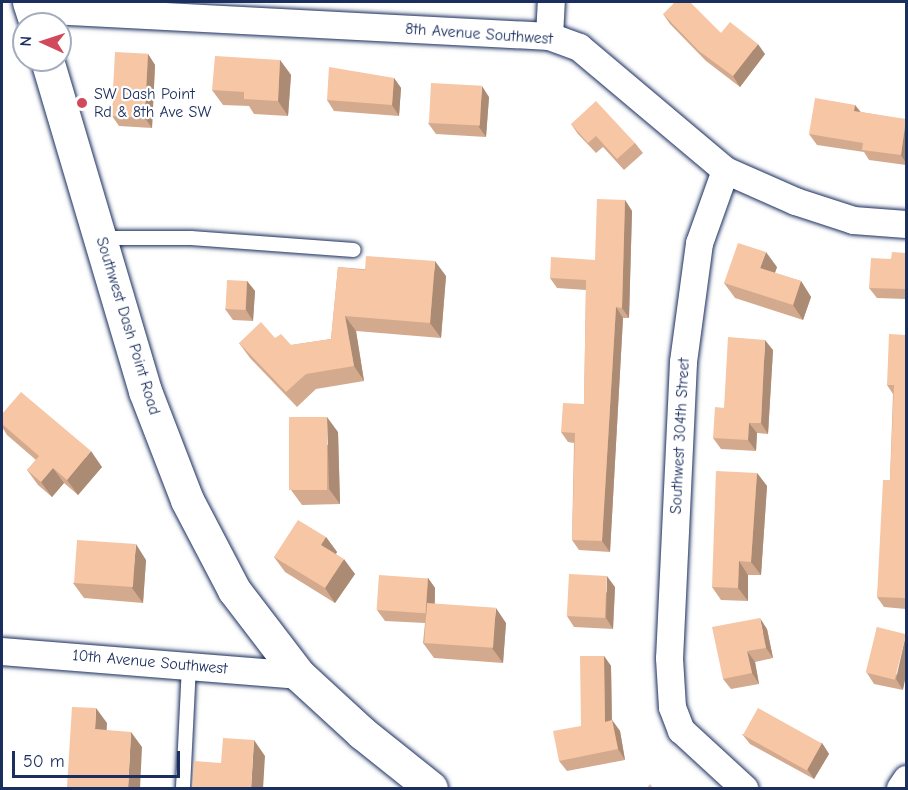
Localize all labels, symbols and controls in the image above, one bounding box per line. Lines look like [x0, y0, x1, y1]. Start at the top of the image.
north arrow [12, 12, 72, 72]
street label: 8th Avenue Southwest [405, 19, 553, 49]
text: N [17, 35, 35, 47]
place label: SW Dash Point Rd & 8th Ave SW [94, 84, 211, 122]
marker: SW Dash Point Rd & 8th Ave SW [75, 96, 89, 110]
street label: Southwest Dash Point Road [92, 235, 164, 417]
street label: Southwest 304th Street [666, 357, 694, 515]
street label: 10th Avenue Southwest [72, 646, 228, 678]
scale bar [15, 739, 183, 777]
text: 50 m [23, 751, 65, 772]

